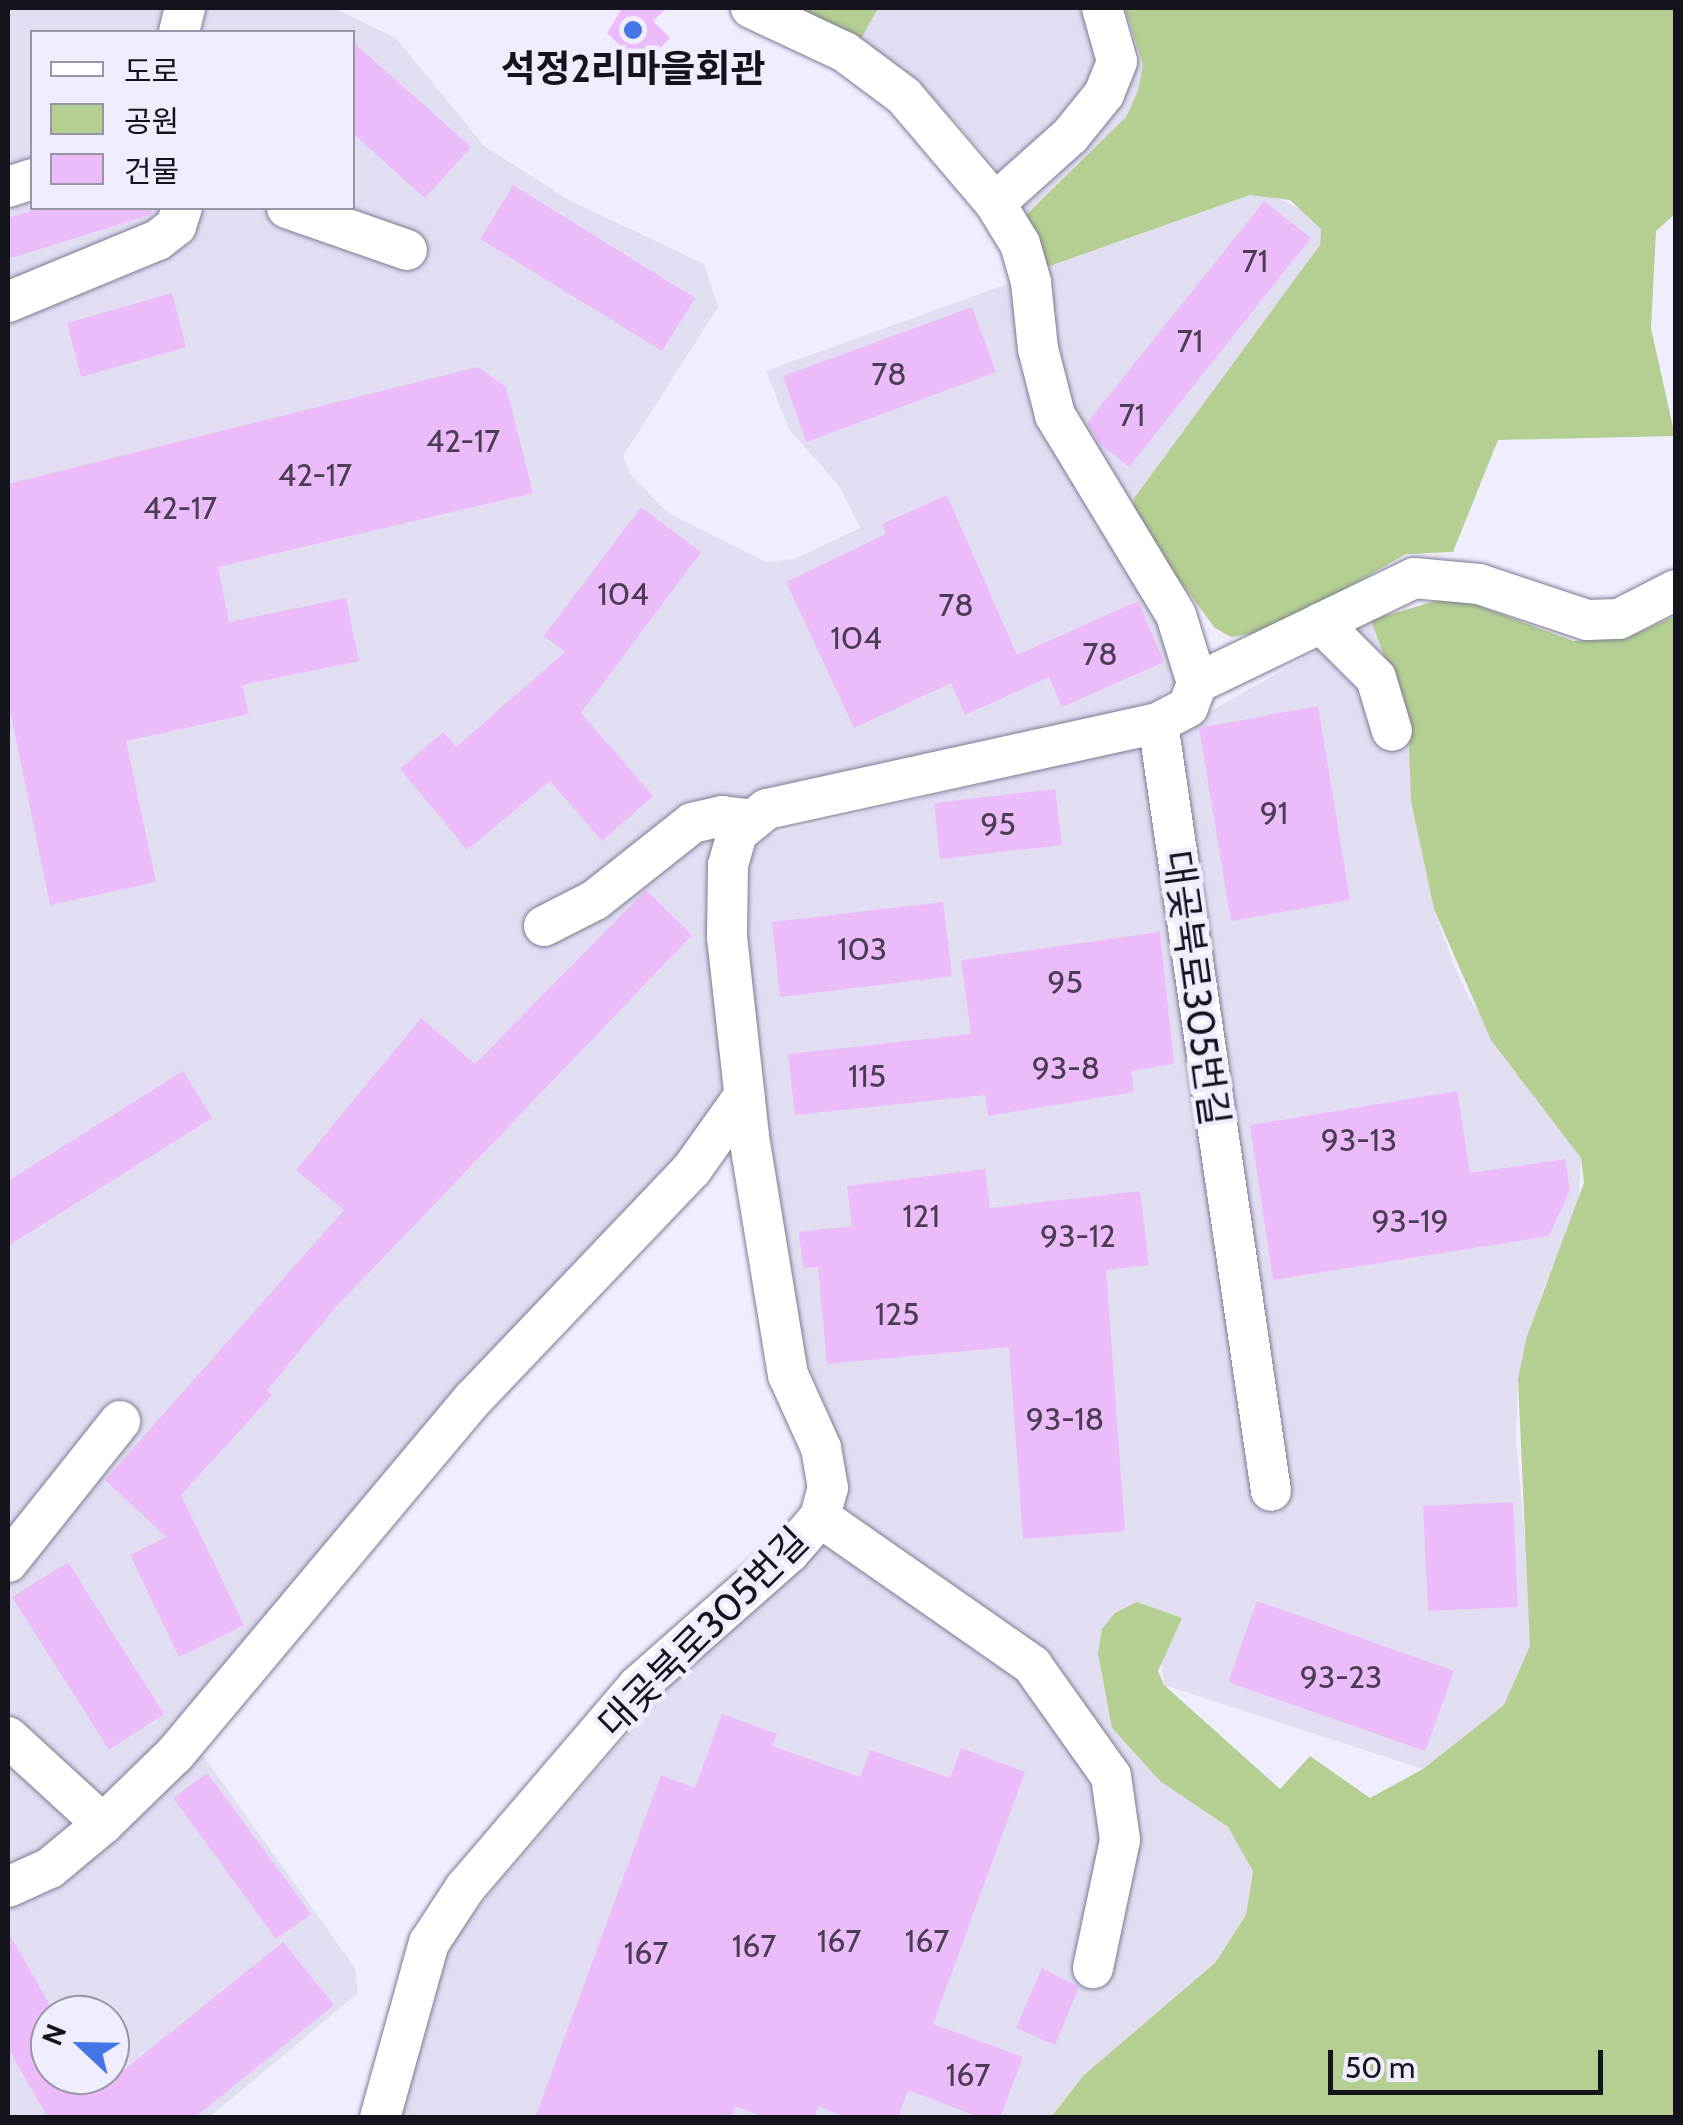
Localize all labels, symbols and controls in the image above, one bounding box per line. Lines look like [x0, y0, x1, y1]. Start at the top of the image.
marker: 석정2리마을회관 [622, 19, 644, 41]
legend [30, 30, 355, 210]
place label: 석정2리마을회관 [501, 46, 765, 92]
text: 도로 [124, 53, 179, 90]
text: 공원 [124, 103, 179, 140]
text: 건물 [124, 153, 179, 190]
house number: 71 [1242, 242, 1268, 280]
house number: 71 [1177, 322, 1203, 360]
house number: 78 [871, 355, 907, 393]
house number: 71 [1119, 396, 1145, 434]
house number: 42-17 [426, 422, 500, 460]
house number: 42-17 [278, 456, 352, 494]
house number: 42-17 [143, 489, 217, 527]
house number: 104 [597, 575, 649, 613]
house number: 78 [938, 586, 974, 624]
house number: 104 [830, 619, 882, 657]
house number: 78 [1082, 635, 1118, 673]
house number: 91 [1260, 794, 1288, 832]
house number: 95 [980, 805, 1016, 843]
street label: 대곶북로305번길 [1154, 847, 1238, 1129]
house number: 103 [837, 930, 887, 968]
house number: 95 [1047, 963, 1083, 1001]
house number: 93-8 [1032, 1049, 1100, 1087]
house number: 115 [848, 1057, 886, 1095]
house number: 93-13 [1321, 1121, 1397, 1159]
house number: 121 [902, 1197, 940, 1235]
house number: 93-19 [1371, 1202, 1449, 1240]
house number: 93-12 [1040, 1217, 1116, 1255]
house number: 125 [875, 1295, 919, 1333]
house number: 93-18 [1026, 1400, 1104, 1438]
street label: 대곶북로305번길 [589, 1518, 817, 1746]
house number: 93-23 [1300, 1658, 1382, 1696]
house number: 167 [817, 1922, 861, 1960]
house number: 167 [905, 1922, 949, 1960]
house number: 167 [732, 1927, 776, 1965]
house number: 167 [624, 1934, 668, 1972]
north arrow [30, 1995, 130, 2095]
text: N [35, 2019, 74, 2050]
scale bar [1333, 2030, 1608, 2092]
text: 50 m [1345, 2049, 1415, 2086]
house number: 167 [946, 2056, 990, 2094]

